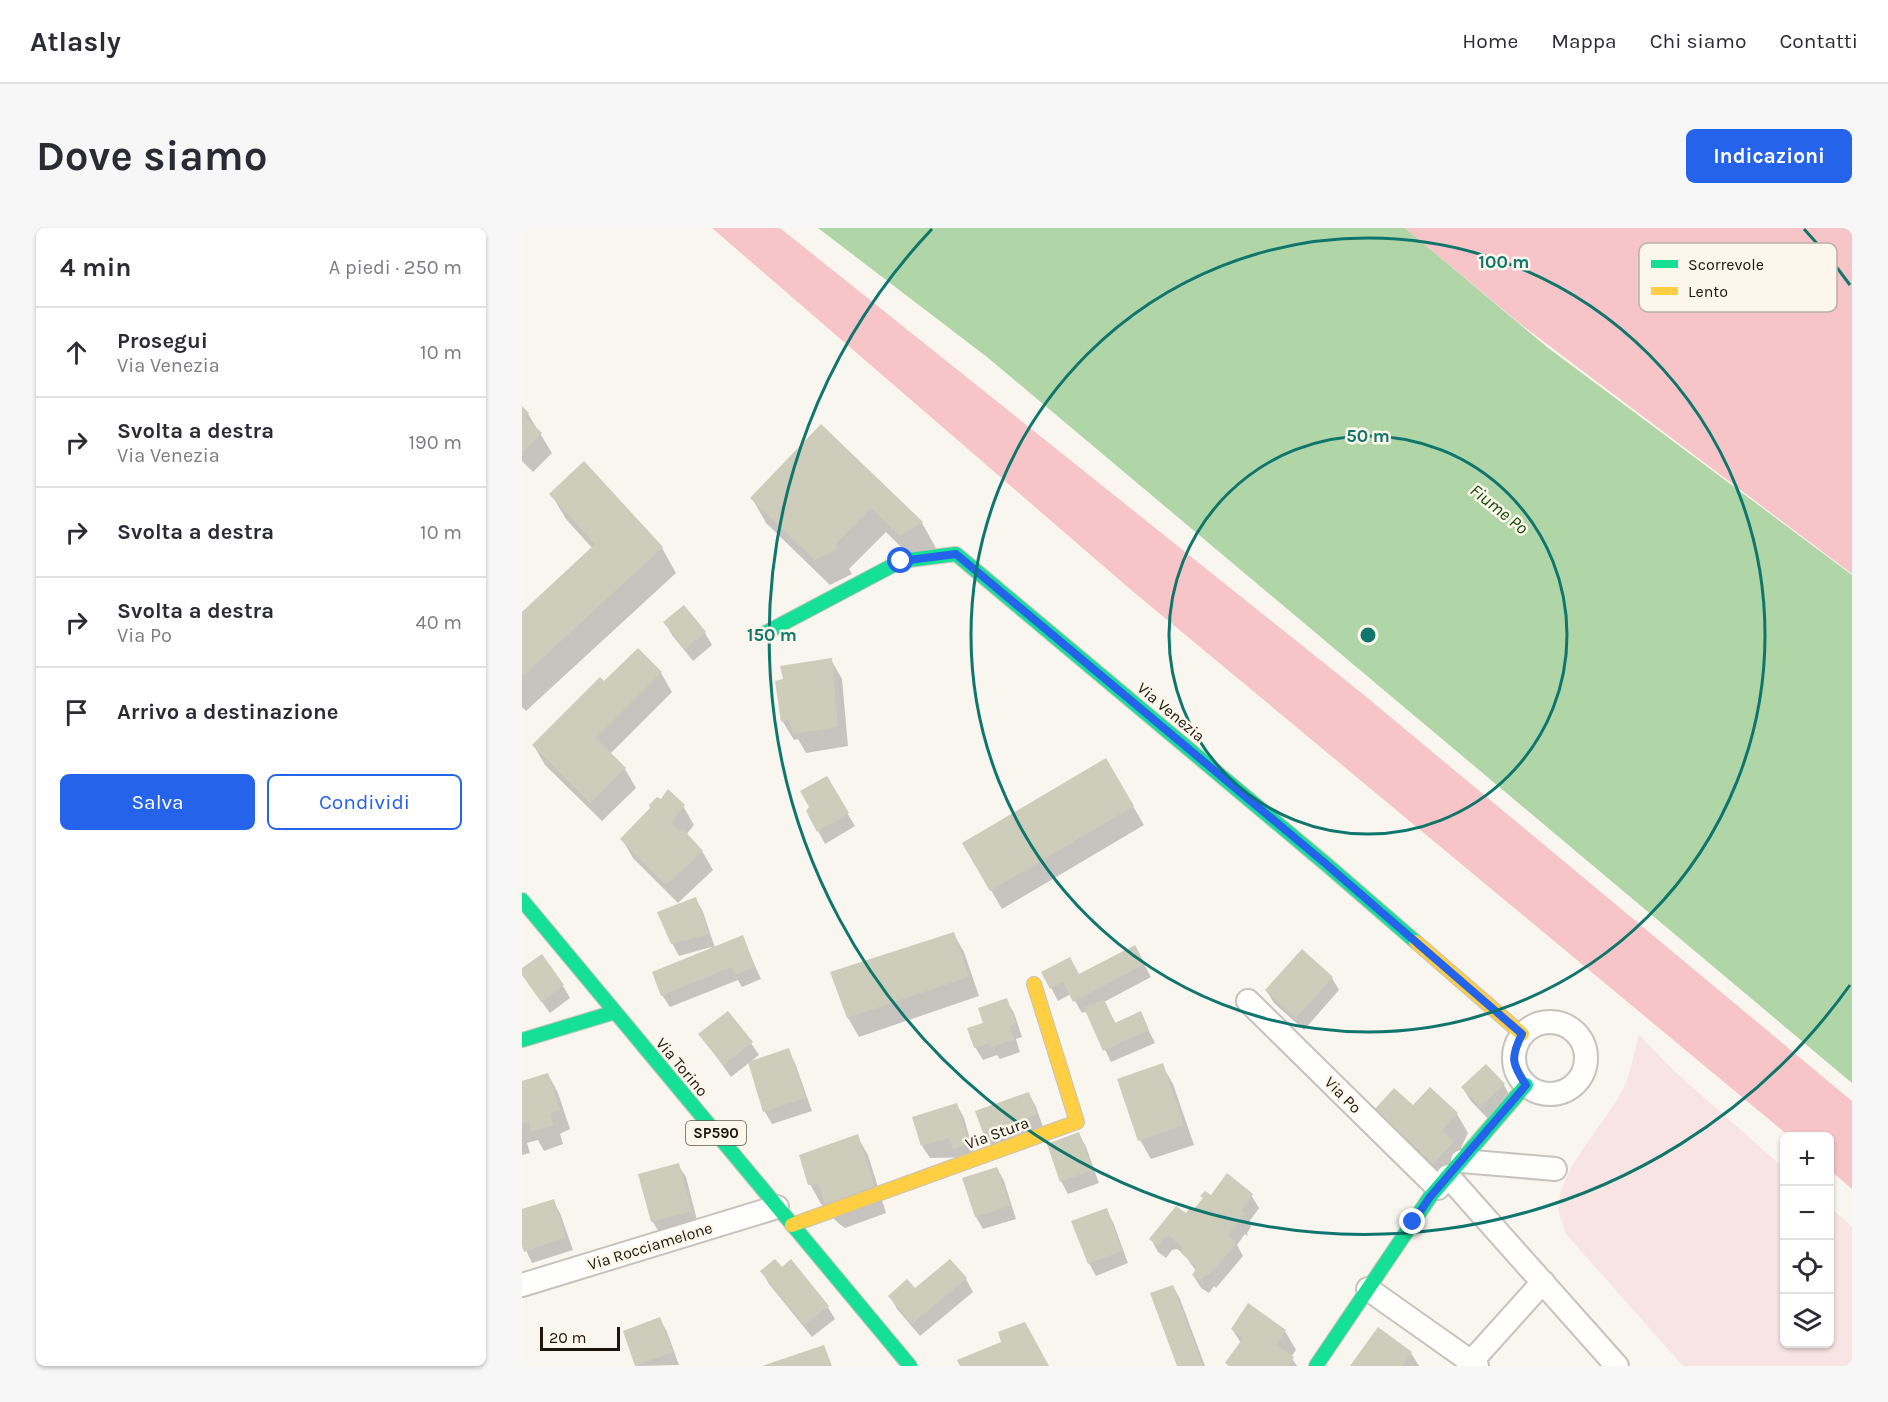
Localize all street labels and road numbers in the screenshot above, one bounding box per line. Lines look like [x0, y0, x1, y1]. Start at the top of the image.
street label: Via Venezia [1133, 678, 1209, 746]
street label: Via Torino [652, 1034, 712, 1100]
street label: Via Po [1321, 1073, 1365, 1117]
street label: Via Stura [963, 1113, 1031, 1153]
road number: SP590 [686, 1121, 746, 1145]
street label: Via Rocciamelone [585, 1218, 715, 1274]

